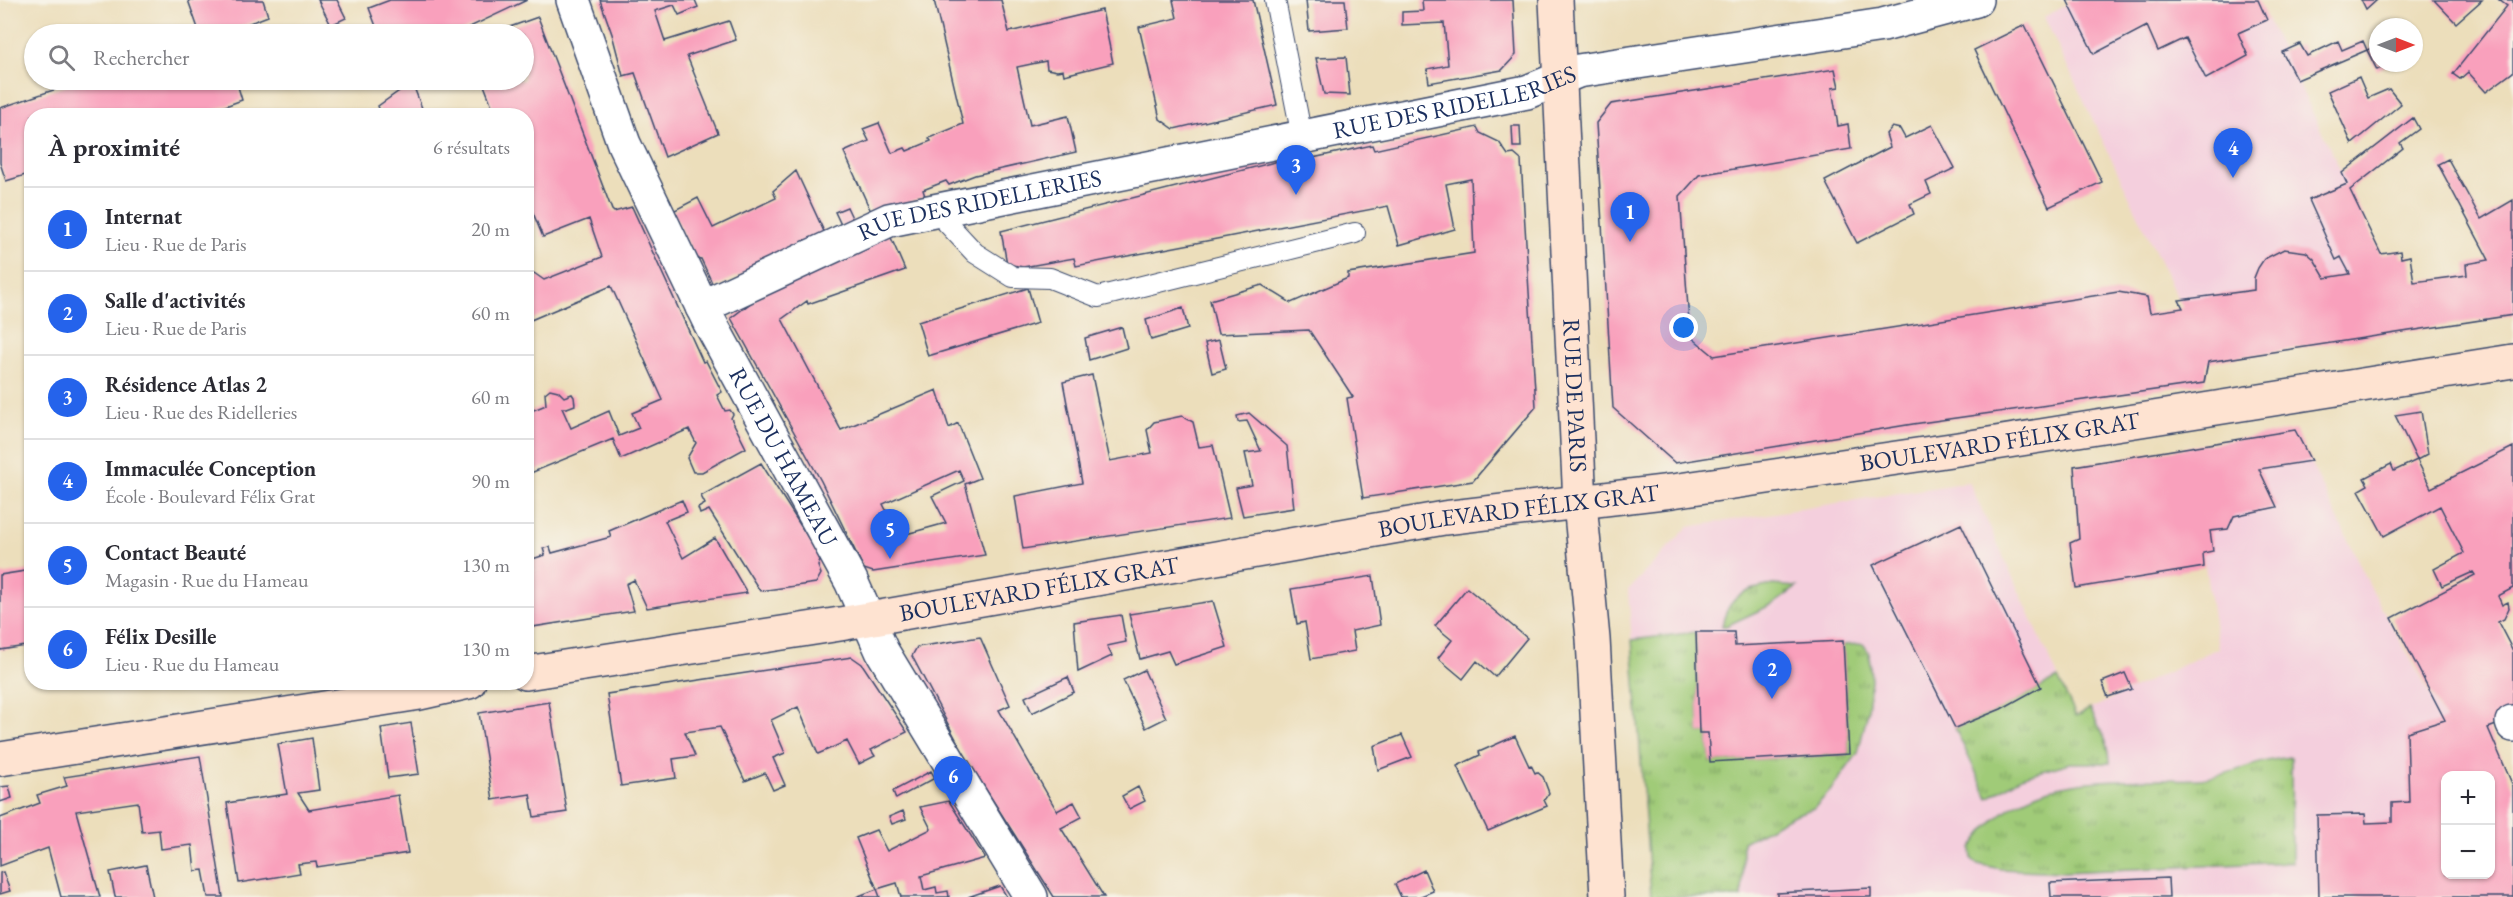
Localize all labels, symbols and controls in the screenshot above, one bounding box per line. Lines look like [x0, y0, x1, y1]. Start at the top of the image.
north arrow [2369, 18, 2423, 72]
search box [24, 24, 534, 90]
icon: search [45, 41, 78, 74]
text: Rechercher [93, 43, 189, 72]
street label: RUE DES RIDELLERIES [1330, 58, 1581, 146]
pin: 4 [2214, 128, 2252, 178]
text: À proximité [48, 130, 180, 164]
text: 6 résultats [433, 134, 510, 160]
pin: 3 [1276, 146, 1316, 195]
street label: RUE DES RIDELLERIES [852, 162, 1104, 248]
pin: 1 [1610, 192, 1650, 242]
text: Internat [105, 202, 182, 231]
text: 1 [62, 216, 73, 242]
text: 20 m [471, 216, 510, 242]
text: Lieu · Rue de Paris [105, 231, 247, 257]
text: Salle d'activités [105, 286, 245, 315]
text: 2 [62, 300, 73, 326]
text: 60 m [471, 300, 510, 326]
your location [1669, 313, 1698, 342]
text: Lieu · Rue de Paris [105, 315, 247, 341]
street label: RUE DE PARIS [1556, 318, 1595, 473]
street label: RUE DU HAMEAU [722, 362, 845, 552]
text: Résidence Atlas 2 [105, 370, 267, 399]
text: 3 [62, 384, 73, 410]
text: 60 m [471, 384, 510, 410]
text: Lieu · Rue des Ridelleries [105, 399, 297, 425]
street label: BOULEVARD FÉLIX GRAT [1857, 404, 2143, 478]
text: Immaculée Conception [105, 454, 316, 483]
text: 4 [62, 468, 73, 494]
text: 90 m [471, 468, 510, 494]
street label: BOULEVARD FÉLIX GRAT [1376, 477, 1662, 544]
text: École · Boulevard Félix Grat [105, 483, 315, 509]
pin: 5 [870, 510, 910, 559]
text: Contact Beauté [105, 538, 246, 567]
street label: BOULEVARD FÉLIX GRAT [897, 549, 1182, 628]
text: 5 [62, 552, 73, 578]
text: 130 m [462, 552, 510, 578]
text: Magasin · Rue du Hameau [105, 567, 309, 593]
text: Félix Desille [105, 622, 216, 651]
text: 6 [62, 636, 73, 662]
text: 130 m [462, 636, 510, 662]
pin: 2 [1752, 650, 1792, 699]
text: Lieu · Rue du Hameau [105, 651, 279, 677]
pin: 6 [934, 756, 972, 806]
map controls [2441, 771, 2495, 879]
button: + [2441, 771, 2495, 825]
button: − [2441, 825, 2495, 879]

